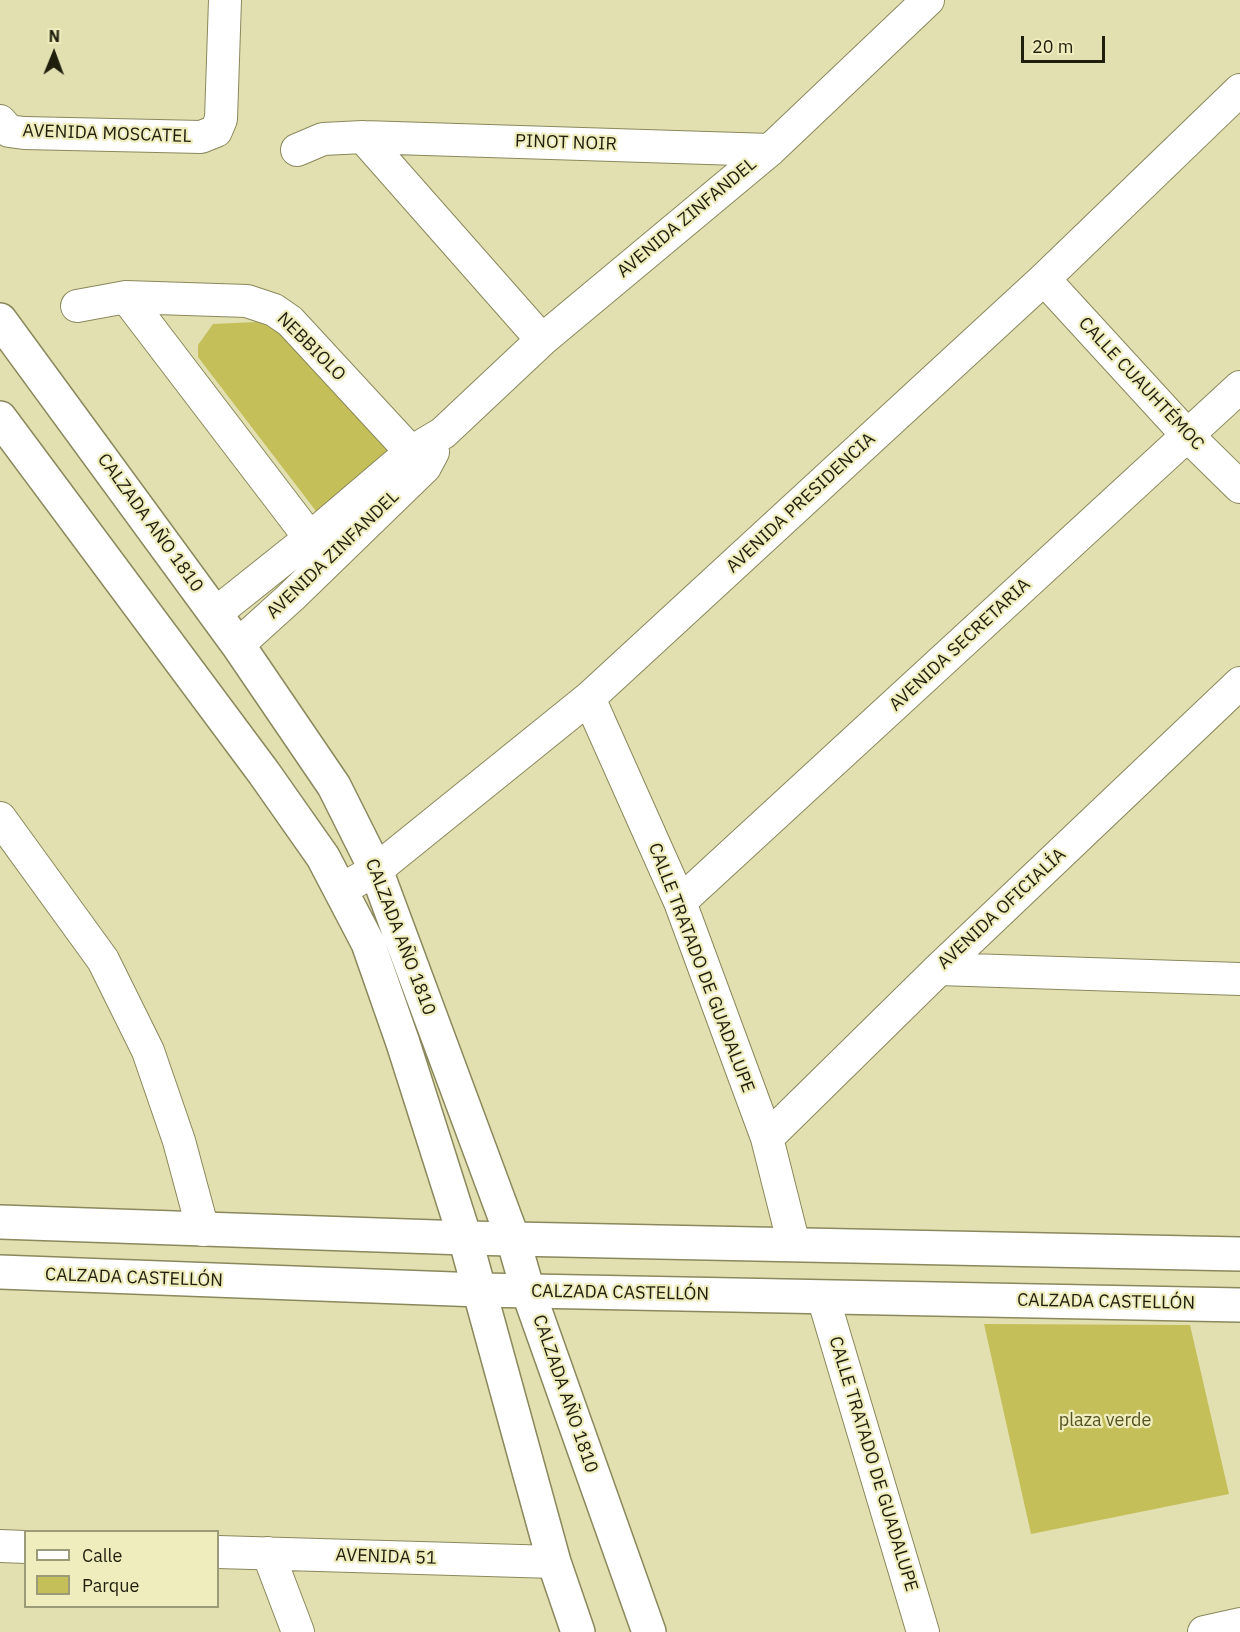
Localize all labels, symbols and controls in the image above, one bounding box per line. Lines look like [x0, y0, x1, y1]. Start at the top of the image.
north arrow [24, 24, 84, 84]
scale bar [1024, 24, 1108, 62]
text: N [48, 26, 60, 46]
text: 20 m [1032, 35, 1074, 58]
street label: AVENIDA MOSCATEL [22, 120, 192, 148]
street label: PINOT NOIR [515, 130, 617, 156]
street label: AVENIDA ZINFANDEL [613, 153, 761, 283]
street label: NEBBIOLO [272, 308, 350, 386]
street label: CALLE CUAUHTÉMOC [1074, 313, 1208, 455]
street label: AVENIDA PRESIDENCIA [722, 428, 880, 578]
street label: CALZADA AÑO 1810 [93, 450, 207, 596]
street label: AVENIDA ZINFANDEL [262, 486, 404, 624]
street label: AVENIDA SECRETARIA [885, 574, 1035, 716]
street label: CALLE TRATADO DE GUADALUPE [643, 840, 759, 1096]
street label: AVENIDA OFICIALÍA [933, 844, 1071, 974]
street label: CALZADA AÑO 1810 [360, 856, 440, 1018]
street label: CALZADA CASTELLÓN [45, 1264, 223, 1292]
street label: CALZADA CASTELLÓN [531, 1281, 709, 1305]
street label: CALZADA CASTELLÓN [1017, 1290, 1195, 1314]
street label: CALZADA AÑO 1810 [528, 1312, 602, 1476]
street label: CALLE TRATADO DE GUADALUPE [824, 1334, 922, 1594]
park label: plaza verde [1059, 1410, 1151, 1432]
legend [24, 1530, 219, 1608]
text: Calle [82, 1544, 122, 1567]
street label: AVENIDA 51 [335, 1544, 437, 1570]
text: Parque [82, 1574, 139, 1597]

